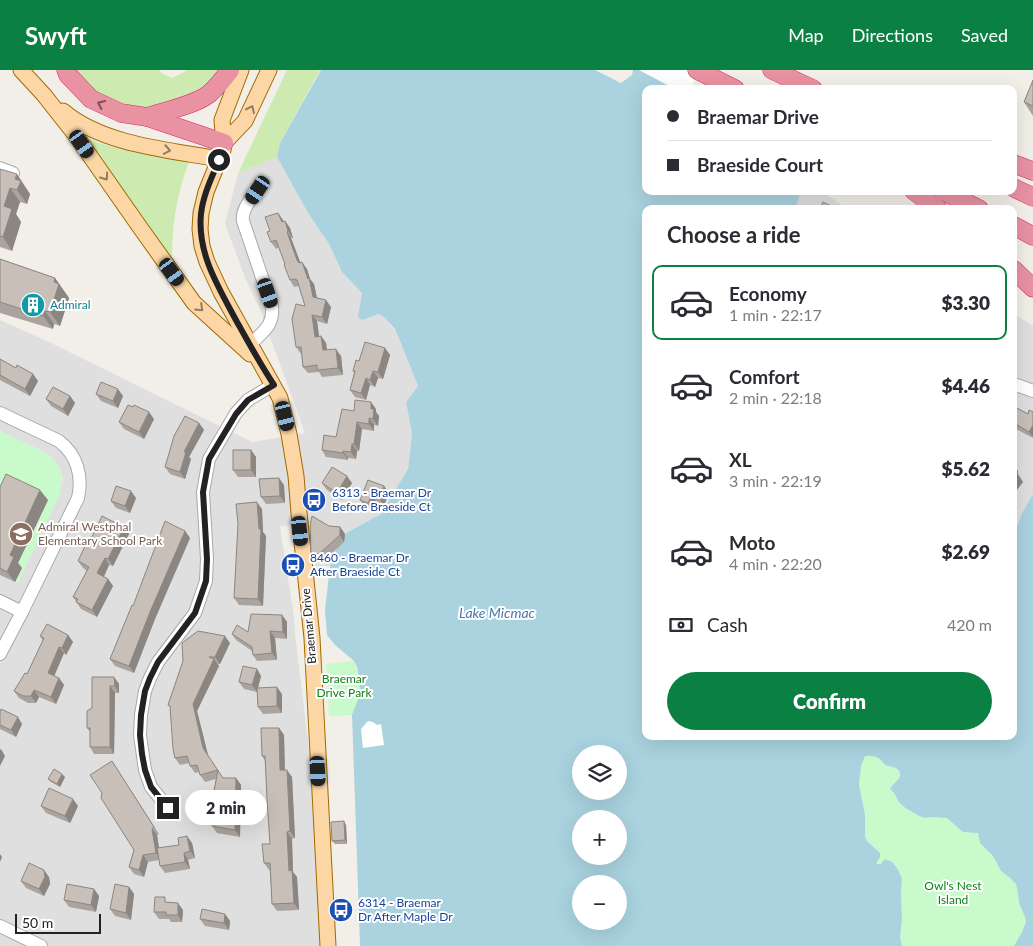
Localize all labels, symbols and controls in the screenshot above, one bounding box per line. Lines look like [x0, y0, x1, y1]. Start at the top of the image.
text: Swyft [25, 21, 87, 50]
text: Map [788, 24, 824, 46]
text: Directions [852, 24, 933, 46]
text: Saved [961, 24, 1008, 46]
one-way arrow [97, 99, 106, 110]
one-way arrow [244, 105, 255, 114]
text: Braemar Drive [697, 105, 819, 128]
car [67, 127, 96, 161]
one-way arrow [162, 144, 171, 154]
route start [208, 149, 230, 171]
text: Braeside Court [697, 153, 823, 176]
one-way arrow [99, 171, 108, 180]
car [243, 173, 272, 207]
text: Choose a ride [667, 221, 801, 248]
car [157, 255, 186, 289]
car [256, 276, 279, 310]
icon: car [669, 280, 714, 325]
text: Economy [729, 282, 807, 305]
text: $3.30 [941, 291, 990, 314]
building icon: Admiral [20, 292, 46, 318]
place label: Admiral [50, 297, 91, 312]
one-way arrow [194, 302, 203, 311]
text: 1 min · 22:17 [729, 305, 822, 324]
icon: car [669, 363, 714, 408]
text: Comfort [729, 365, 800, 388]
text: $4.46 [941, 374, 990, 397]
text: 2 min · 22:18 [729, 388, 822, 407]
car [274, 400, 295, 432]
icon: car [669, 446, 714, 491]
text: XL [729, 448, 752, 471]
text: $5.62 [941, 457, 990, 480]
text: 3 min · 22:19 [729, 471, 822, 490]
place label: 6313 - Braemar Dr Before Braeside Ct [332, 485, 432, 514]
bus stop icon: 6313 - Braemar Dr Before Braeside Ct [301, 487, 327, 513]
car [290, 515, 309, 547]
place label: Admiral Westphal Elementary School Park [38, 519, 163, 548]
school or university icon: Admiral Westphal Elementary School Park [8, 521, 34, 547]
icon: car [669, 529, 714, 574]
text: Moto [729, 531, 775, 554]
text: $2.69 [941, 540, 990, 563]
place label: 8460 - Braemar Dr After Braeside Ct [310, 550, 410, 579]
bus stop icon: 8460 - Braemar Dr After Braeside Ct [280, 552, 306, 578]
text: 4 min · 22:20 [729, 554, 822, 573]
street label: Braemar Drive [298, 588, 319, 664]
water label: Lake Micmac [459, 604, 536, 621]
icon: cash [667, 611, 695, 639]
text: Cash [707, 613, 748, 636]
text: 420 m [947, 615, 992, 634]
park label: Braemar Drive Park [316, 671, 372, 700]
button: Confirm [667, 672, 992, 730]
map controls [572, 745, 627, 930]
button: layers [572, 745, 627, 800]
car [309, 756, 326, 786]
callout: 2 min [186, 790, 268, 826]
route end [157, 797, 179, 819]
text: 2 min [206, 798, 246, 817]
button: + [572, 810, 627, 865]
button: − [572, 875, 627, 930]
park label: Owl's Nest Island [924, 878, 982, 907]
place label: 6314 - Braemar Dr After Maple Dr [358, 895, 453, 924]
bus stop icon: 6314 - Braemar Dr After Maple Dr [328, 897, 354, 923]
scale bar [15, 911, 101, 934]
text: 50 m [22, 914, 53, 931]

